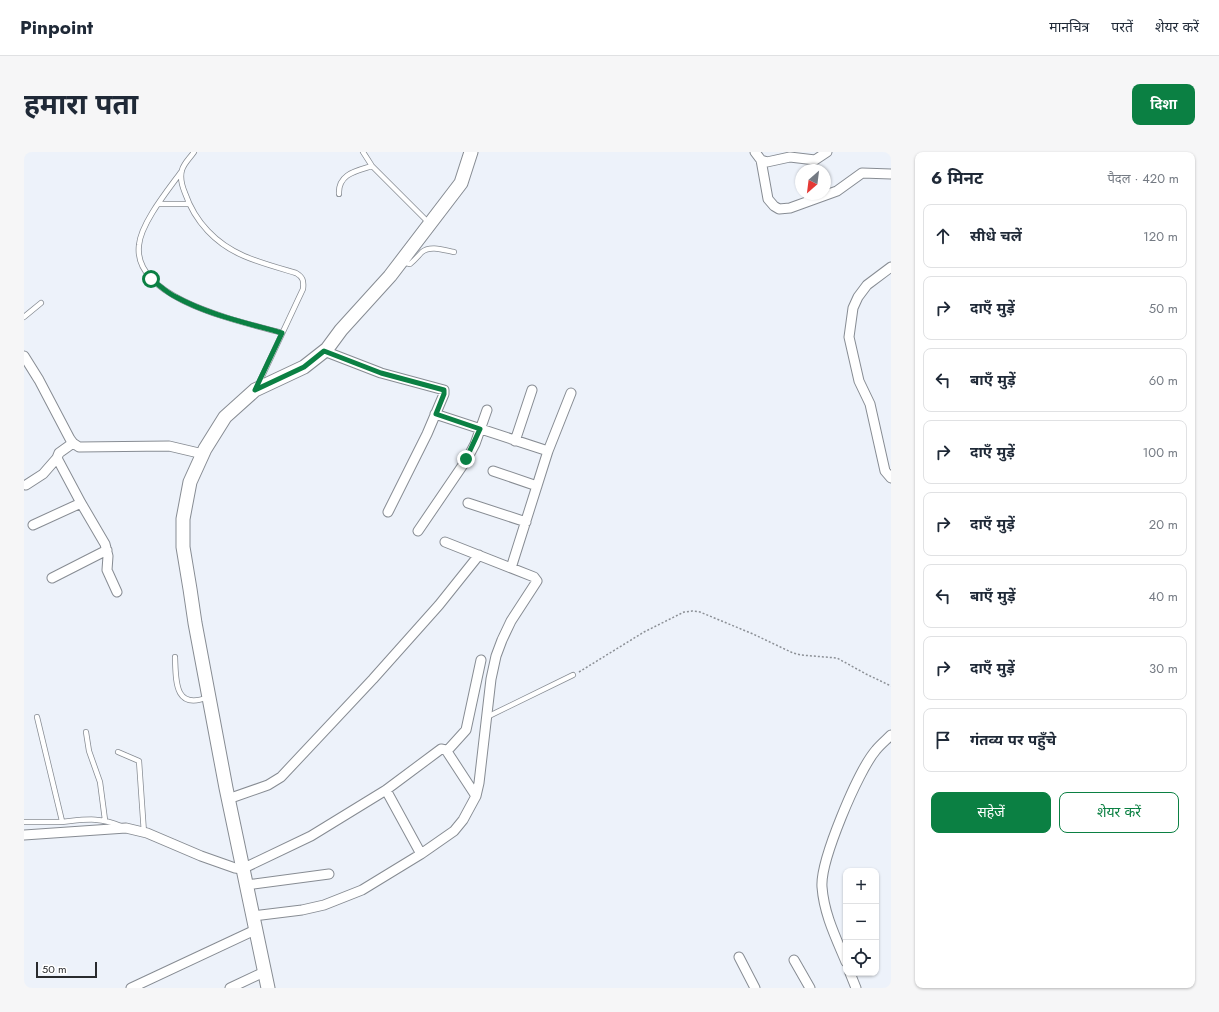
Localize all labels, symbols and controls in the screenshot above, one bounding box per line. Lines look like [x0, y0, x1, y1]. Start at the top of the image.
text: Pinpoint [20, 14, 93, 41]
text: मानचित्र [1049, 17, 1089, 37]
text: परतें [1111, 17, 1133, 37]
text: शेयर करें [1155, 17, 1199, 37]
text: हमारा पता [24, 84, 138, 125]
button: दिशा [1132, 84, 1195, 125]
north arrow [795, 164, 831, 200]
text: 6 मिनट [931, 166, 983, 190]
text: पैदल · 420 m [1107, 169, 1179, 188]
icon: ahead [932, 225, 954, 247]
text: सीधे चलें [970, 225, 1022, 247]
text: 120 m [1143, 227, 1178, 246]
route start [142, 270, 160, 288]
icon: right [932, 297, 954, 319]
text: दाएँ मुड़ें [970, 297, 1015, 319]
text: 50 m [1149, 299, 1178, 318]
icon: left [932, 369, 954, 391]
text: बाएँ मुड़ें [970, 369, 1016, 391]
text: 60 m [1149, 371, 1178, 390]
icon: right [932, 441, 954, 463]
text: दाएँ मुड़ें [970, 441, 1015, 463]
text: 100 m [1143, 443, 1178, 462]
route end [457, 450, 475, 468]
icon: right [932, 513, 954, 535]
text: दाएँ मुड़ें [970, 513, 1015, 535]
text: 20 m [1149, 515, 1178, 534]
icon: left [932, 585, 954, 607]
text: बाएँ मुड़ें [970, 585, 1016, 607]
text: 40 m [1149, 587, 1178, 606]
icon: right [932, 657, 954, 679]
text: दाएँ मुड़ें [970, 657, 1015, 679]
text: 30 m [1149, 659, 1178, 678]
icon: arrive [932, 729, 954, 751]
text: गंतव्य पर पहुँचे [970, 729, 1056, 751]
button: सहेजें [931, 792, 1051, 833]
button: शेयर करें [1059, 792, 1179, 833]
map controls [843, 868, 879, 976]
button: + [843, 868, 879, 904]
button: − [843, 904, 879, 940]
button: locate [843, 940, 879, 976]
scale bar [36, 960, 97, 979]
text: 50 m [42, 961, 67, 977]

